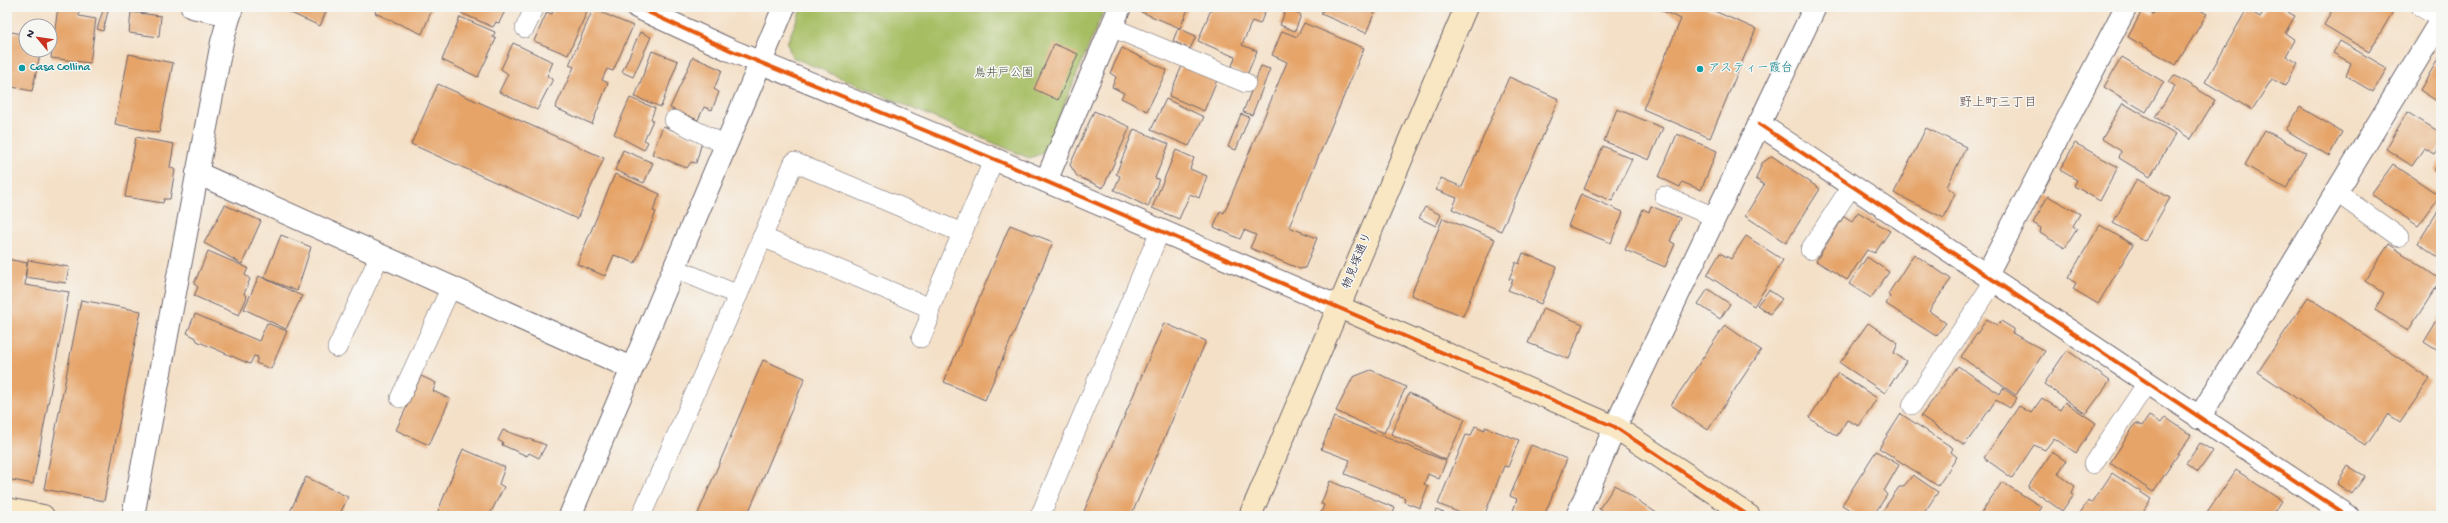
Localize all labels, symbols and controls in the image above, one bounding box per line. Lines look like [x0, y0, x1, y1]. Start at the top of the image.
north arrow [18, 18, 58, 58]
text: N [24, 28, 38, 40]
place label: Casa Collina [30, 61, 90, 75]
place label: アスティー霞台 [1708, 61, 1793, 76]
marker: Casa Collina [17, 63, 27, 73]
marker: アスティー霞台 [1695, 64, 1705, 74]
park label: 鳥井戸公園 [974, 66, 1034, 81]
district label: 野上町三丁目 [1959, 95, 2037, 111]
street label: 物見塚通り [1339, 230, 1376, 291]

